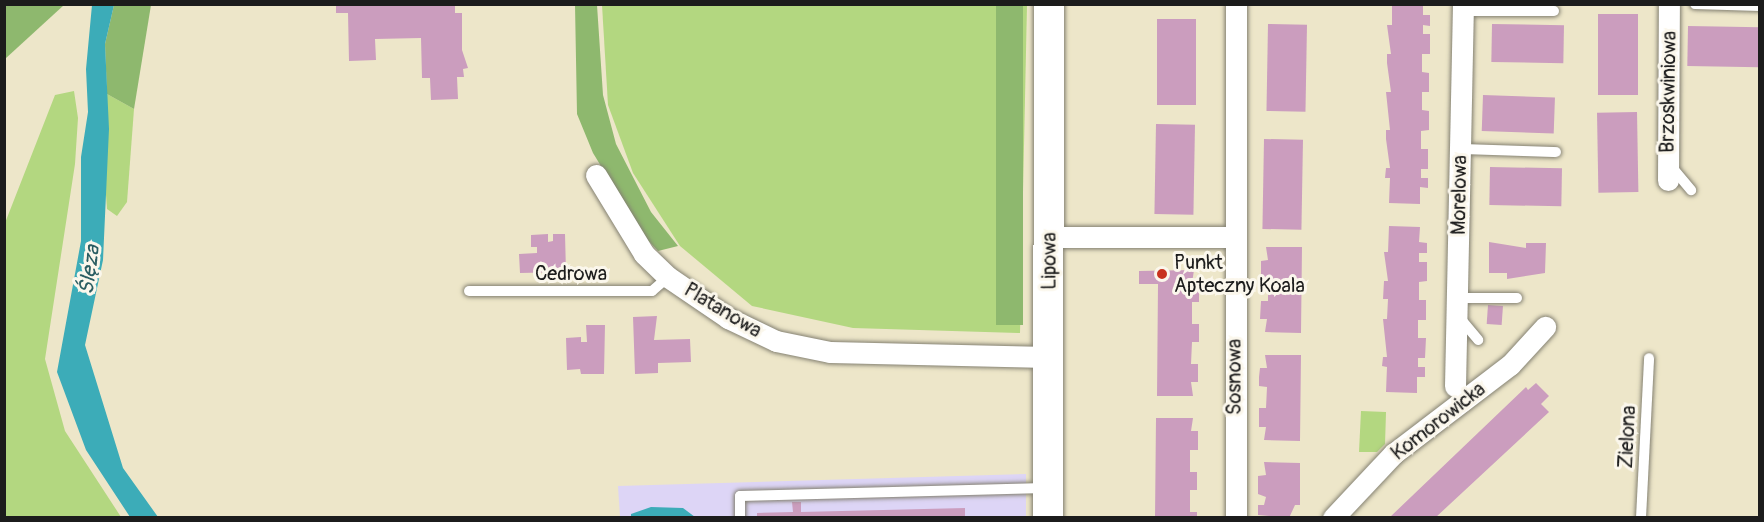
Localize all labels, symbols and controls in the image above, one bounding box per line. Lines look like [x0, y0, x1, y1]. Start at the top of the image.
street label: Brzoskwiniowa [1655, 31, 1681, 153]
street label: Morelowa [1446, 155, 1472, 235]
street label: Lipowa [1037, 232, 1061, 290]
water label: Ślęza [74, 244, 106, 296]
place label: Punkt Apteczny Koala [1174, 250, 1305, 297]
street label: Cedrowa [535, 261, 607, 285]
marker: Punkt Apteczny Koala [1155, 267, 1169, 281]
street label: Platanowa [680, 277, 766, 343]
street label: Sosnowa [1222, 339, 1246, 415]
street label: Komorowicka [1386, 377, 1490, 465]
street label: Zielona [1613, 405, 1641, 469]

